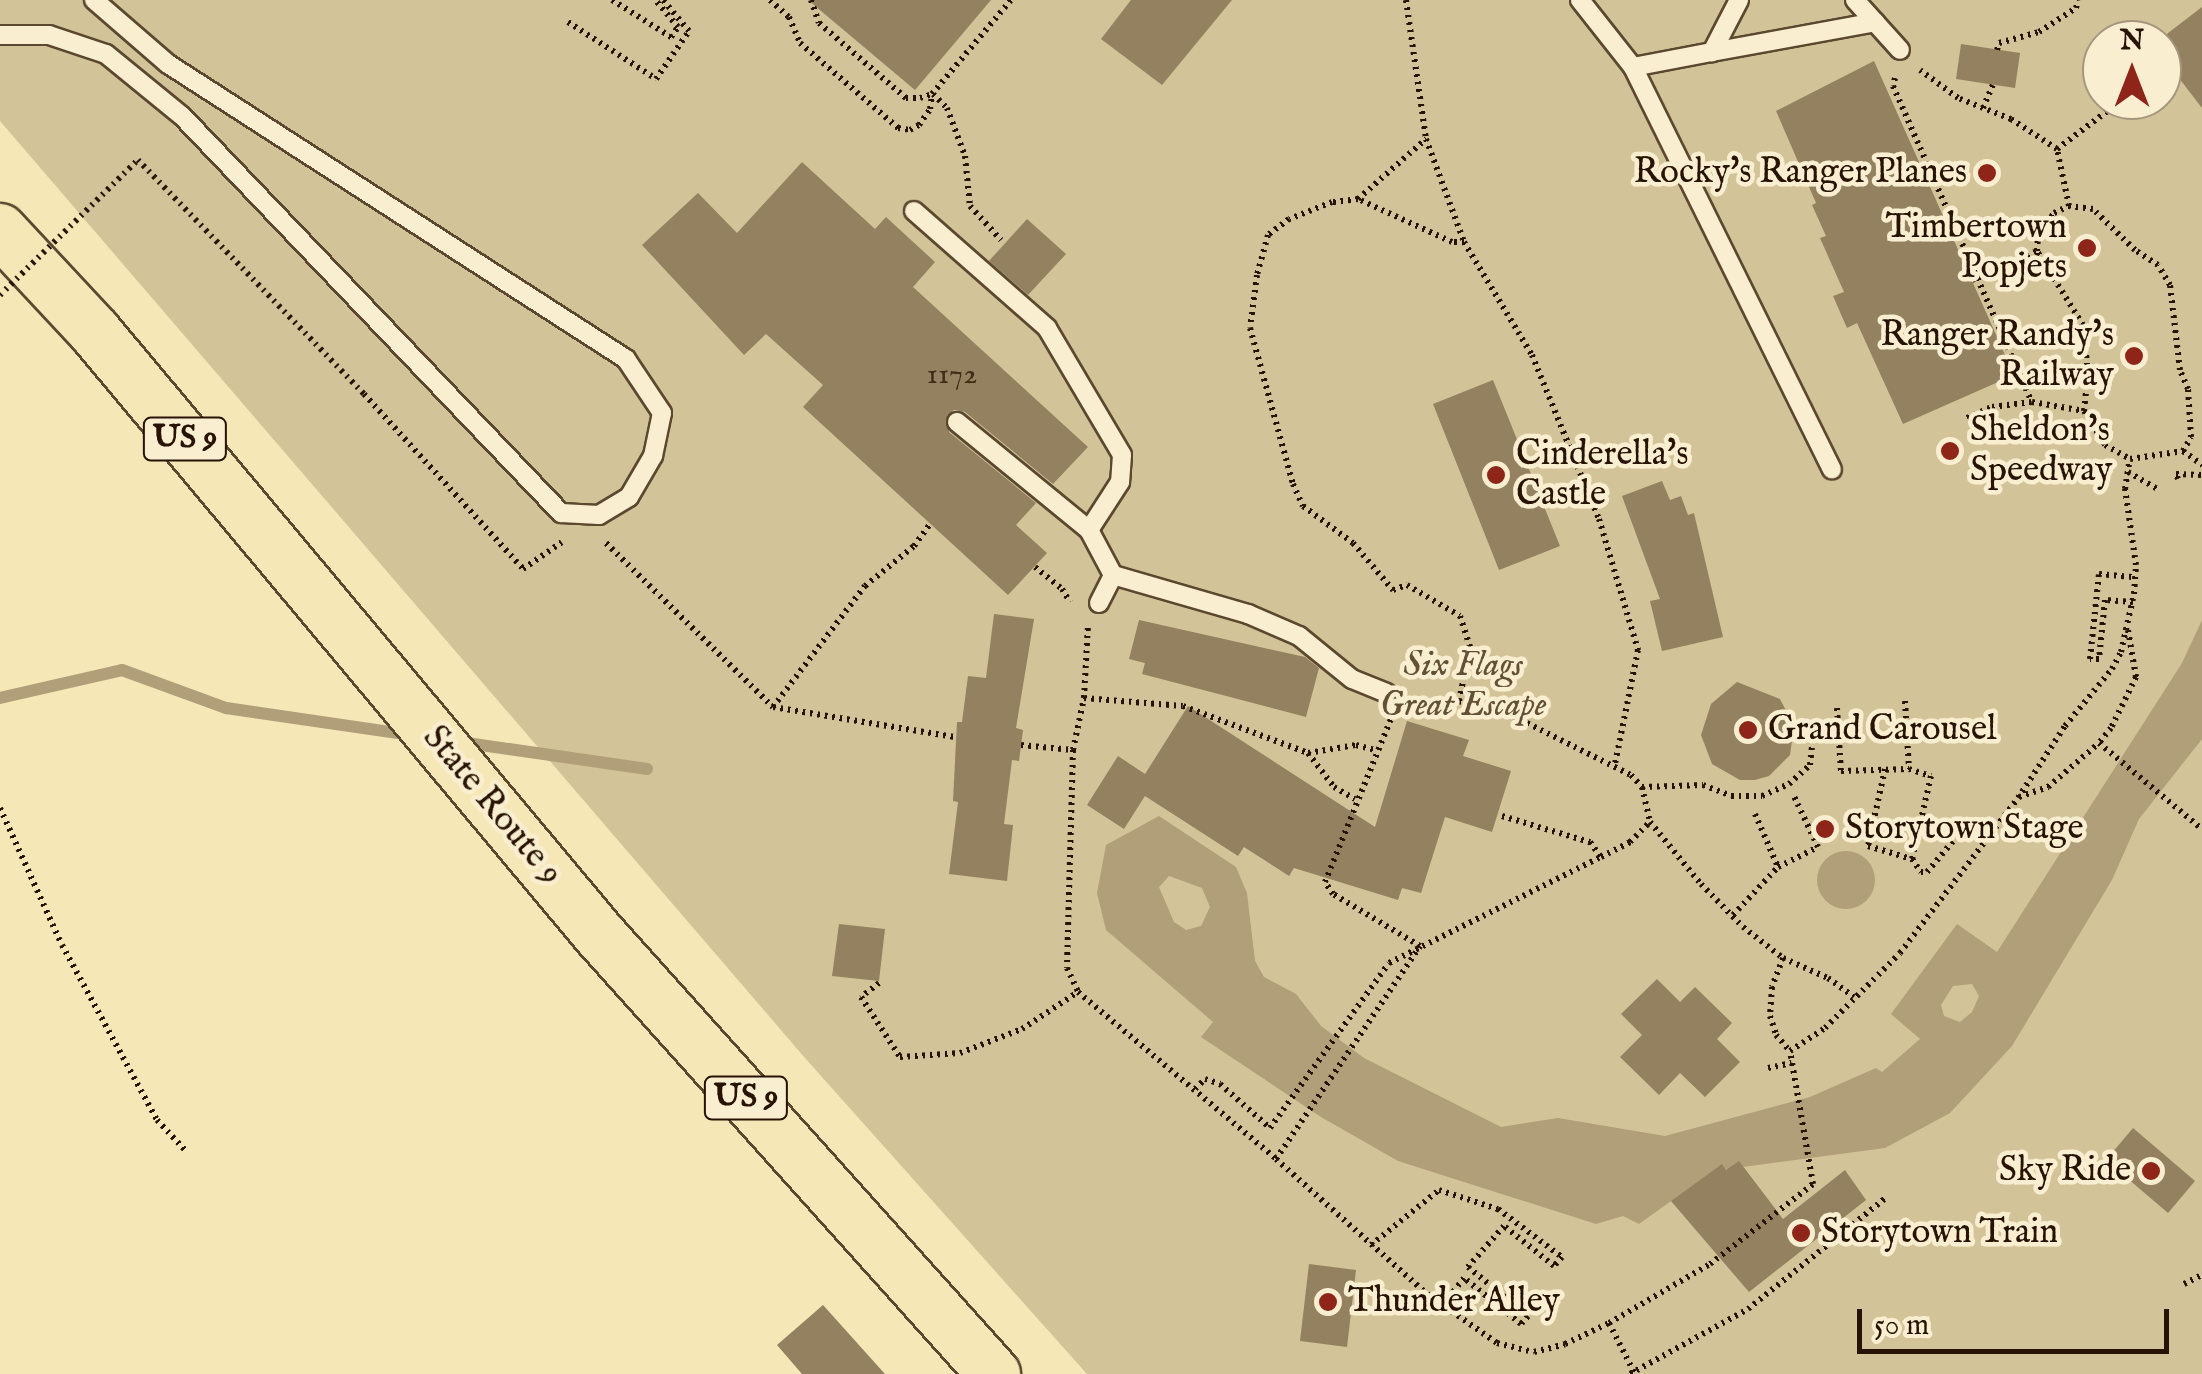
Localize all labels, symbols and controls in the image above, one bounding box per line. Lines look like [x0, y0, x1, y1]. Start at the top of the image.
north arrow [2082, 20, 2182, 120]
text: N [2120, 24, 2144, 59]
place label: Rocky's Ranger Planes [1634, 152, 1967, 194]
marker: Rocky's Ranger Planes [1976, 162, 1998, 184]
place label: Timbertown Popjets [1886, 207, 2067, 289]
marker: Timbertown Popjets [2076, 237, 2098, 259]
place label: Ranger Randy's Railway [1881, 315, 2114, 397]
marker: Ranger Randy's Railway [2123, 345, 2145, 367]
house number: 1172 [927, 357, 977, 393]
place label: Sheldon's Speedway [1970, 410, 2112, 492]
road number: US 9 [142, 412, 228, 466]
place label: Cinderella's Castle [1516, 434, 1689, 516]
marker: Sheldon's Speedway [1939, 440, 1961, 462]
marker: Cinderella's Castle [1485, 464, 1507, 486]
park label: Six Flags Great Escape [1380, 645, 1546, 727]
place label: Grand Carousel [1768, 709, 1997, 751]
street label: State Route 9 [413, 718, 571, 894]
marker: Grand Carousel [1737, 719, 1759, 741]
place label: Storytown Stage [1845, 808, 2084, 850]
marker: Storytown Stage [1814, 818, 1836, 840]
road number: US 9 [704, 1071, 788, 1125]
place label: Sky Ride [1999, 1150, 2131, 1192]
marker: Sky Ride [2140, 1160, 2162, 1182]
place label: Storytown Train [1821, 1212, 2058, 1254]
marker: Storytown Train [1790, 1222, 1812, 1244]
place label: Thunder Alley [1348, 1281, 1560, 1323]
scale bar [1862, 1289, 2174, 1351]
marker: Thunder Alley [1317, 1291, 1339, 1313]
text: 50 m [1874, 1307, 1929, 1345]

